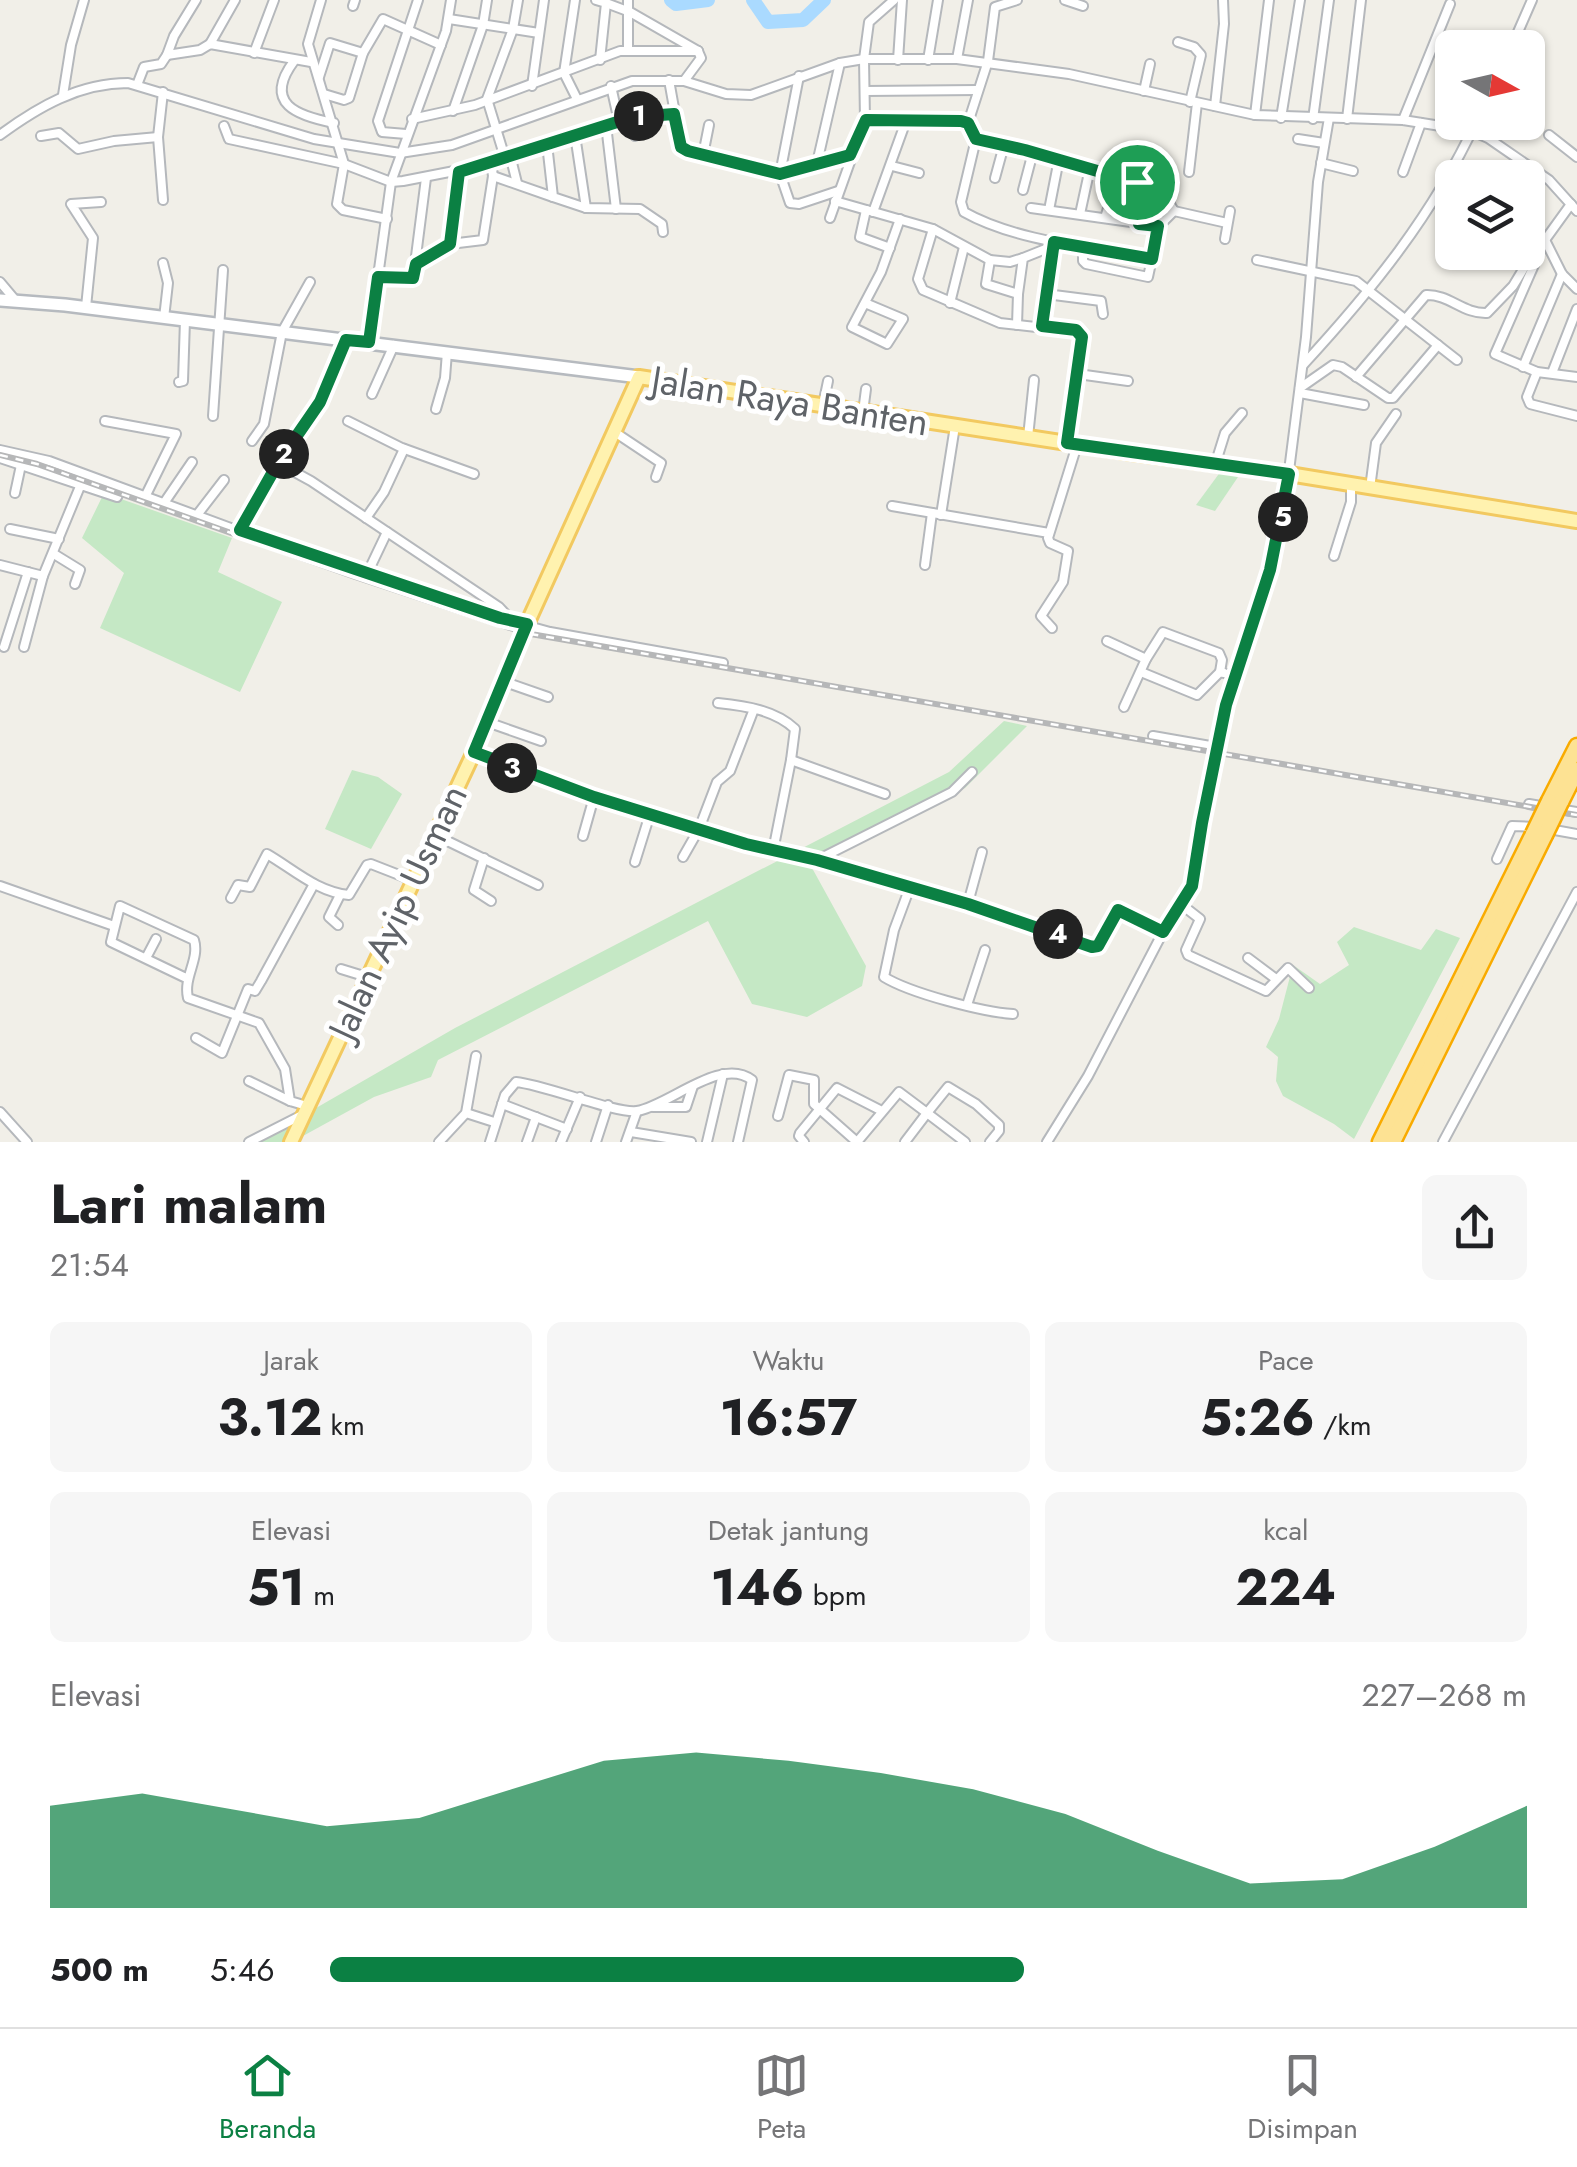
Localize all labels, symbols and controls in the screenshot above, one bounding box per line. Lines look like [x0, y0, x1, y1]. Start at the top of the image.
north arrow [1435, 30, 1545, 140]
map controls [1435, 30, 1545, 270]
pin: 1 [614, 91, 664, 141]
text: 1 [632, 95, 646, 136]
pin [1095, 140, 1180, 225]
icon: arrive [1110, 155, 1165, 210]
button: layers [1435, 160, 1545, 270]
street label: Jalan Raya Banten [643, 351, 932, 450]
pin: 2 [259, 429, 309, 479]
text: 2 [275, 433, 293, 474]
pin: 5 [1258, 492, 1308, 542]
text: 5 [1274, 496, 1292, 537]
pin: 3 [487, 743, 537, 793]
text: 3 [503, 747, 521, 788]
street label: Jalan Ayip Usman [312, 775, 481, 1053]
pin: 4 [1033, 909, 1083, 959]
text: 4 [1048, 913, 1068, 954]
text: Lari malam [50, 1164, 327, 1244]
button: share [1422, 1175, 1527, 1280]
text: 21:54 [50, 1242, 129, 1288]
text: Jarak [263, 1340, 319, 1381]
text: Waktu [752, 1340, 825, 1381]
text: Pace [1258, 1340, 1314, 1381]
text: 3.12 [218, 1381, 322, 1454]
text: 16:57 [720, 1381, 857, 1454]
text: 5:26 [1200, 1381, 1315, 1454]
text: km [322, 1405, 365, 1446]
text: /km [1315, 1405, 1372, 1446]
text: Elevasi [251, 1510, 331, 1551]
text: Detak jantung [708, 1510, 869, 1551]
text: kcal [1263, 1510, 1308, 1551]
text: 51 [247, 1551, 305, 1624]
text: 146 [711, 1551, 804, 1624]
text: 224 [1236, 1551, 1336, 1624]
text: m [305, 1575, 335, 1616]
text: bpm [804, 1575, 866, 1616]
text: Elevasi [50, 1672, 142, 1718]
text: 227–268 m [1361, 1672, 1527, 1718]
text: 500 m [50, 1947, 149, 1993]
text: 5:46 [210, 1947, 275, 1993]
tab: Beranda [219, 2048, 316, 2149]
tab: Peta [754, 2048, 809, 2149]
tab: Disimpan [1247, 2048, 1358, 2149]

